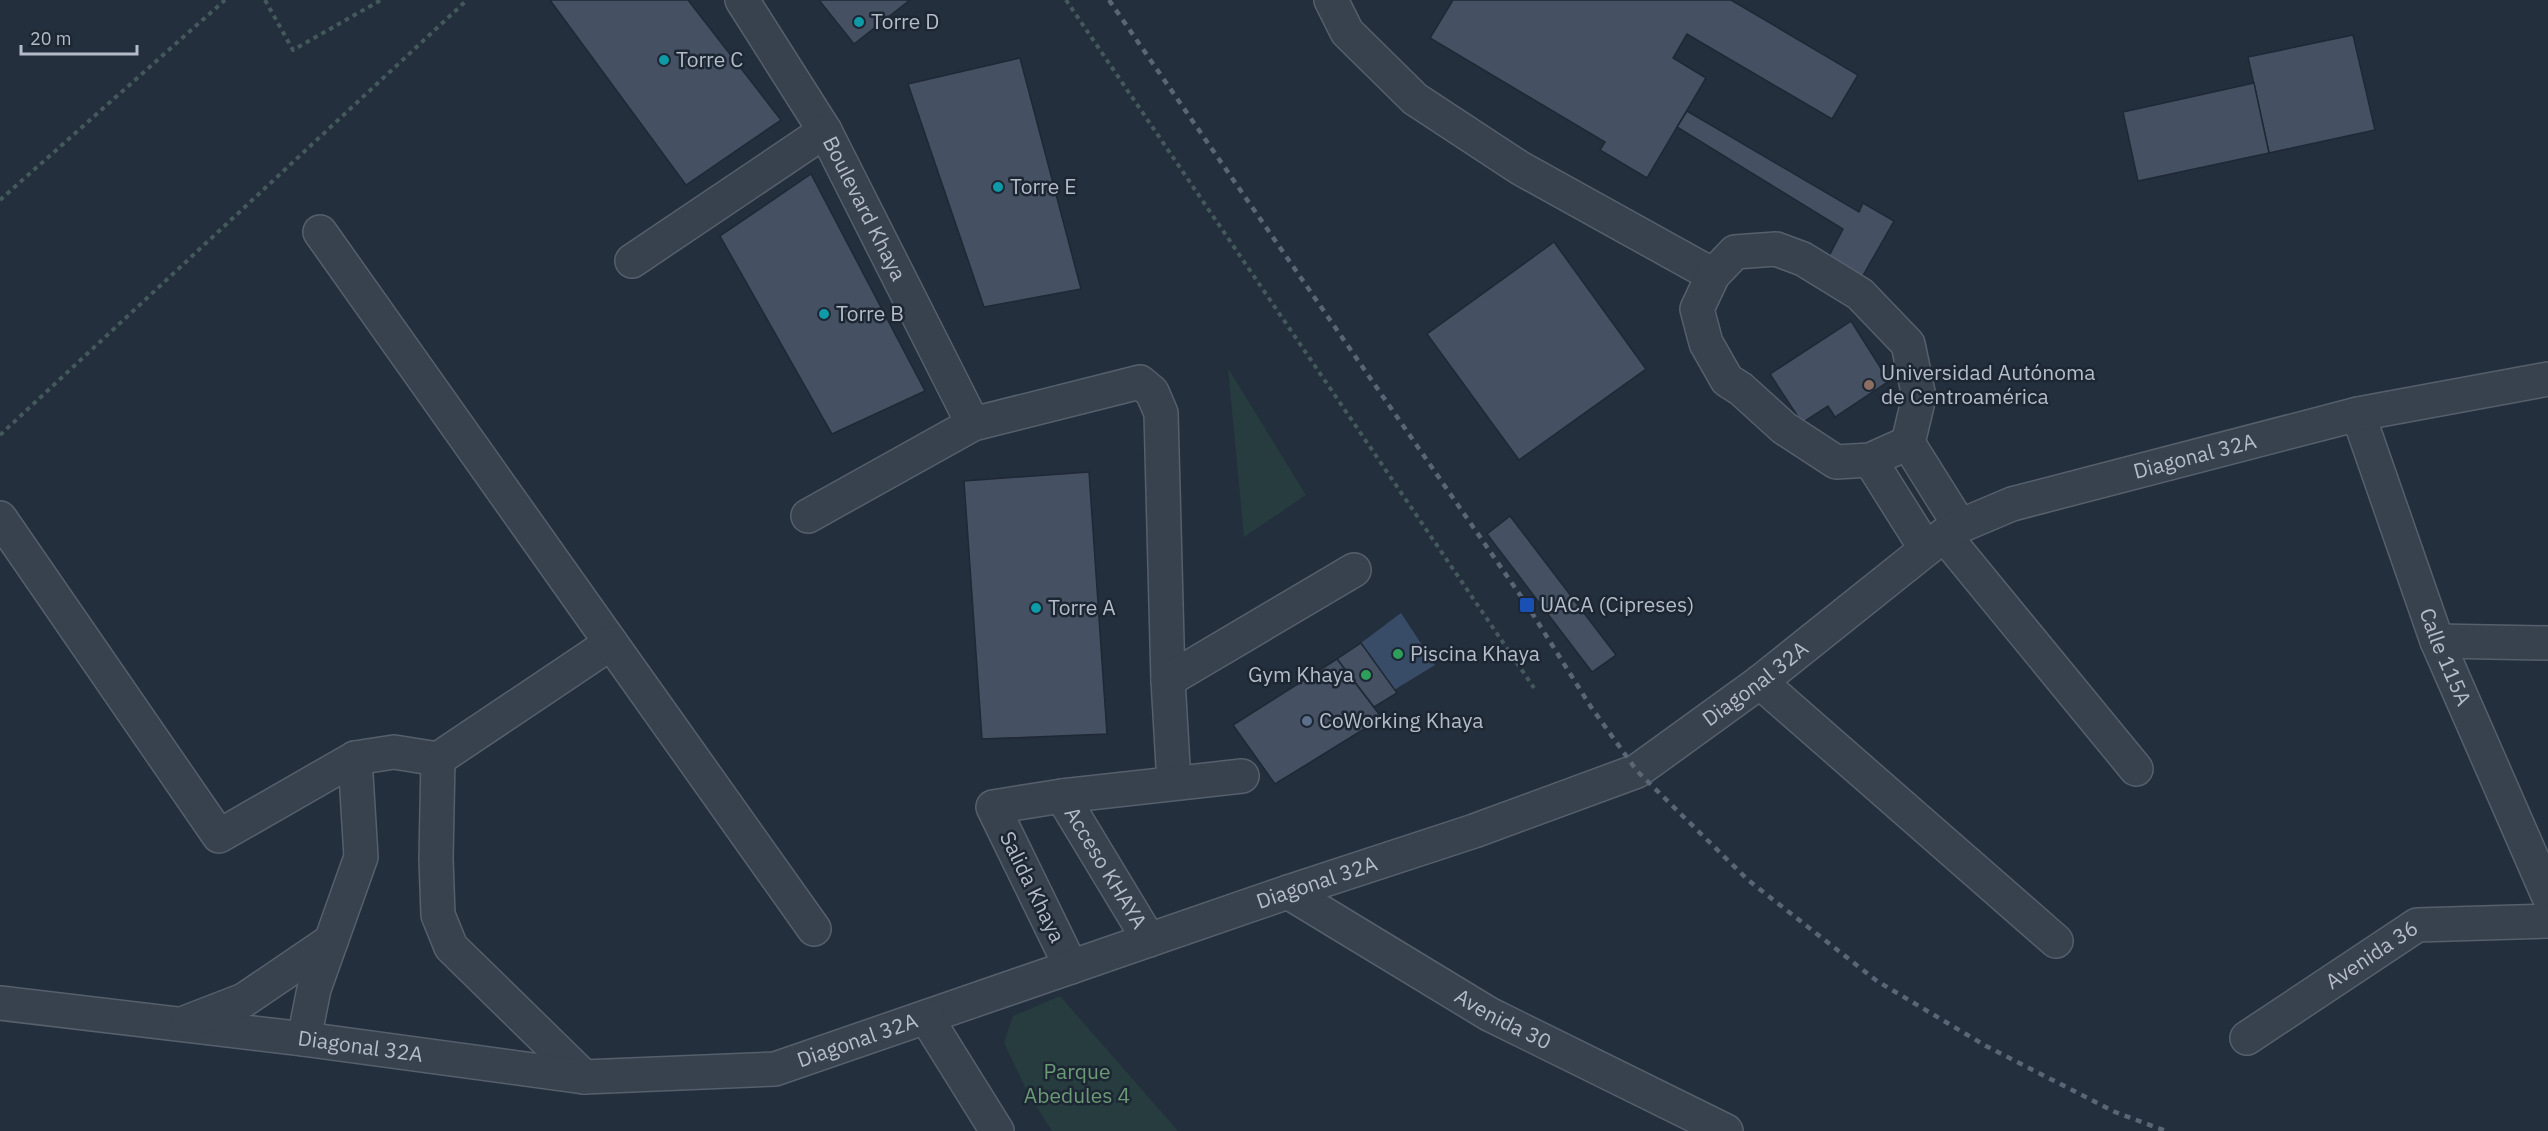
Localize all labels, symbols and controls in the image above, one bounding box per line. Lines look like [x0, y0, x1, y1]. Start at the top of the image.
place label: Torre D [871, 7, 939, 35]
marker: Torre D [852, 15, 866, 29]
scale bar [21, 18, 136, 56]
text: 20 m [30, 27, 72, 50]
place label: Torre C [676, 45, 743, 73]
marker: Torre C [657, 53, 671, 67]
street label: Boulevard Khaya [817, 131, 913, 285]
place label: Torre E [1010, 172, 1076, 200]
marker: Torre E [991, 180, 1005, 194]
place label: Torre B [836, 299, 904, 327]
marker: Torre B [817, 307, 831, 321]
place label: Universidad Autónoma de Centroamérica [1881, 358, 2096, 410]
marker: Universidad Autónoma de Centroamérica [1862, 378, 1876, 392]
street label: Diagonal 32A [2130, 426, 2259, 485]
place label: UACA (Cipreses) [1540, 590, 1694, 618]
place label: Torre A [1048, 593, 1116, 621]
marker: UACA (Cipreses) [1518, 596, 1536, 614]
marker: Torre A [1029, 601, 1043, 615]
street label: Calle 115A [2414, 604, 2479, 710]
street label: Diagonal 32A [1696, 634, 1814, 732]
place label: Piscina Khaya [1410, 639, 1540, 667]
marker: Piscina Khaya [1391, 647, 1405, 661]
place label: Gym Khaya [1248, 660, 1354, 688]
marker: Gym Khaya [1359, 668, 1373, 682]
place label: CoWorking Khaya [1319, 706, 1483, 734]
marker: CoWorking Khaya [1300, 714, 1314, 728]
street label: Acceso KHAYA [1059, 801, 1154, 934]
street label: Salida Khaya [994, 826, 1072, 947]
street label: Diagonal 32A [1252, 849, 1381, 915]
street label: Avenida 36 [2320, 913, 2423, 995]
street label: Avenida 30 [1450, 982, 1556, 1056]
street label: Diagonal 32A [793, 1006, 921, 1073]
street label: Diagonal 32A [296, 1023, 425, 1068]
park label: Parque Abedules 4 [1024, 1057, 1130, 1109]

